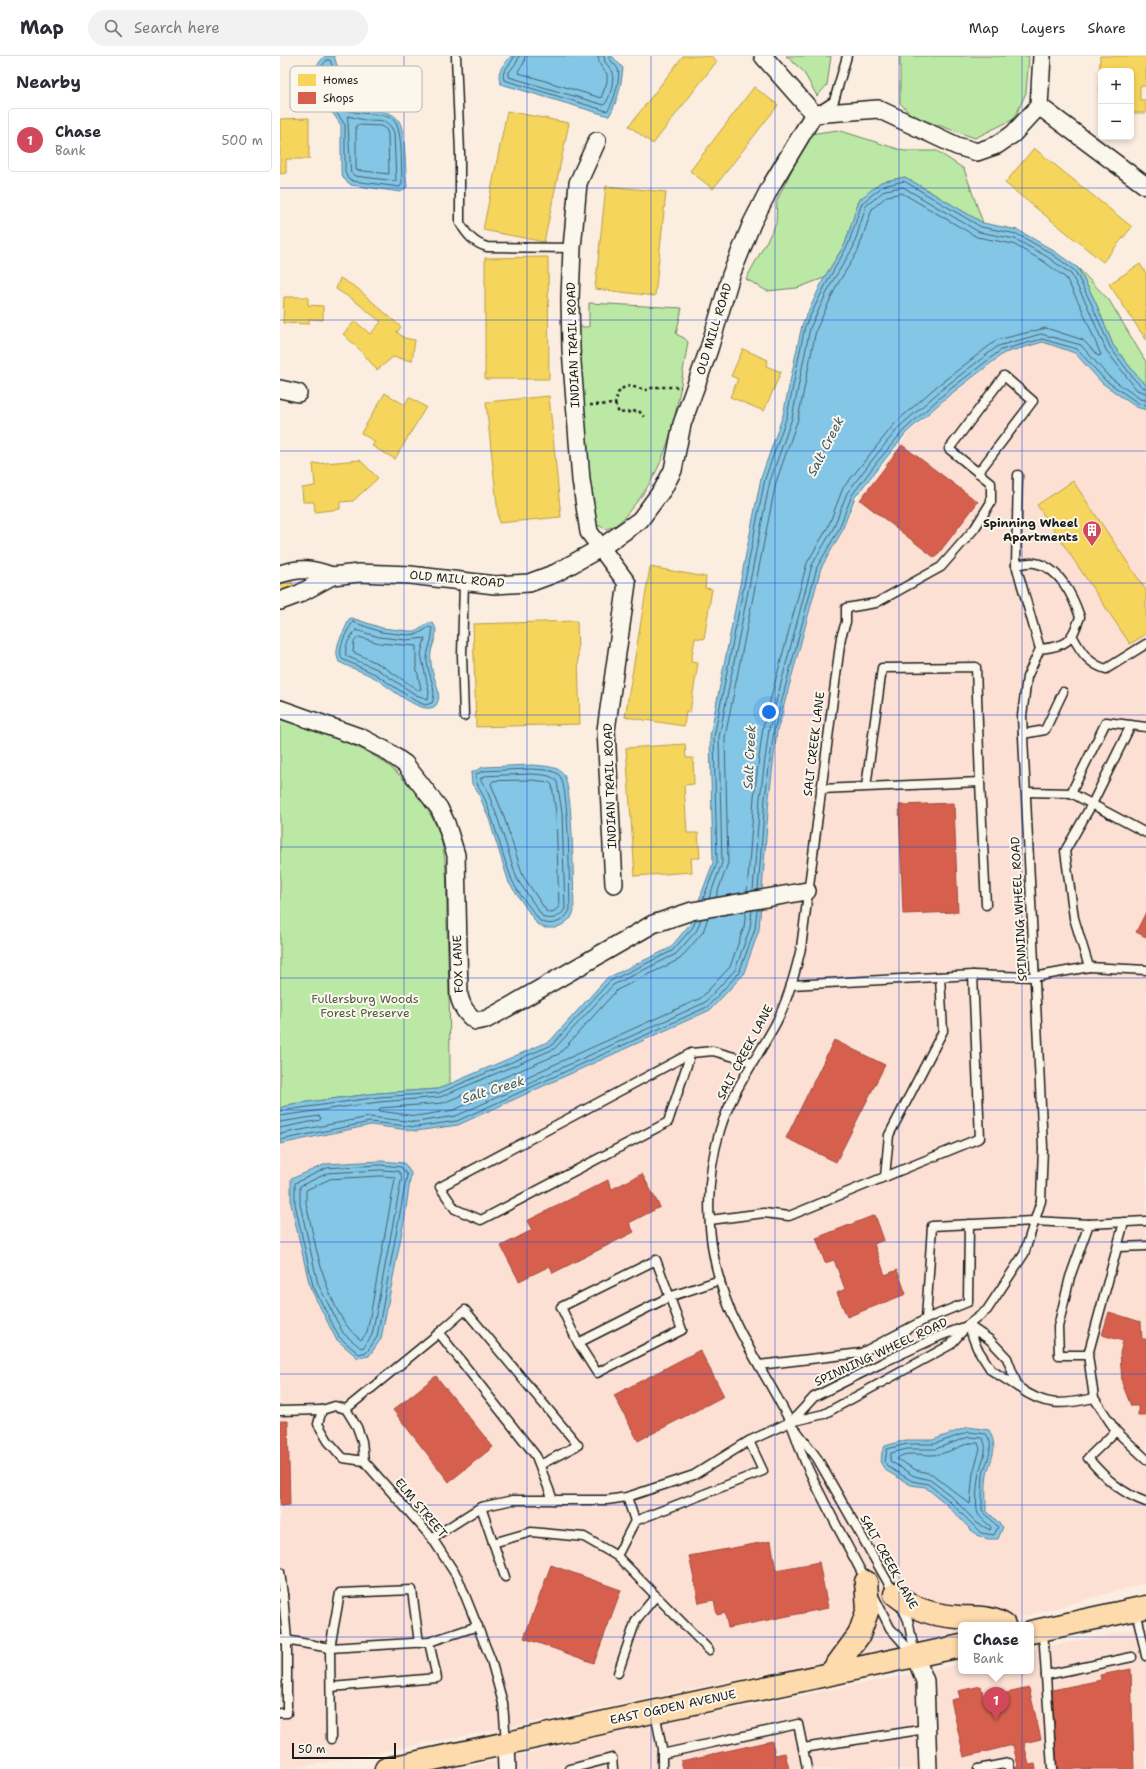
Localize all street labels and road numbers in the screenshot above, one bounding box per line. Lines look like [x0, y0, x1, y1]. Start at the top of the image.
street label: OLD MILL ROAD [692, 281, 736, 377]
street label: INDIAN TRAIL ROAD [563, 282, 583, 408]
street label: OLD MILL ROAD [409, 567, 505, 591]
street label: SALT CREEK LANE [800, 691, 828, 797]
street label: INDIAN TRAIL ROAD [600, 723, 620, 849]
street label: SPINNING WHEEL ROAD [1007, 836, 1031, 982]
street label: FOX LANE [449, 935, 467, 993]
street label: SALT CREEK LANE [713, 1002, 777, 1102]
street label: SPINNING WHEEL ROAD [812, 1314, 950, 1390]
street label: ELM STREET [391, 1475, 451, 1542]
street label: SALT CREEK LANE [856, 1512, 922, 1612]
street label: EAST OGDEN AVENUE [609, 1686, 737, 1728]

